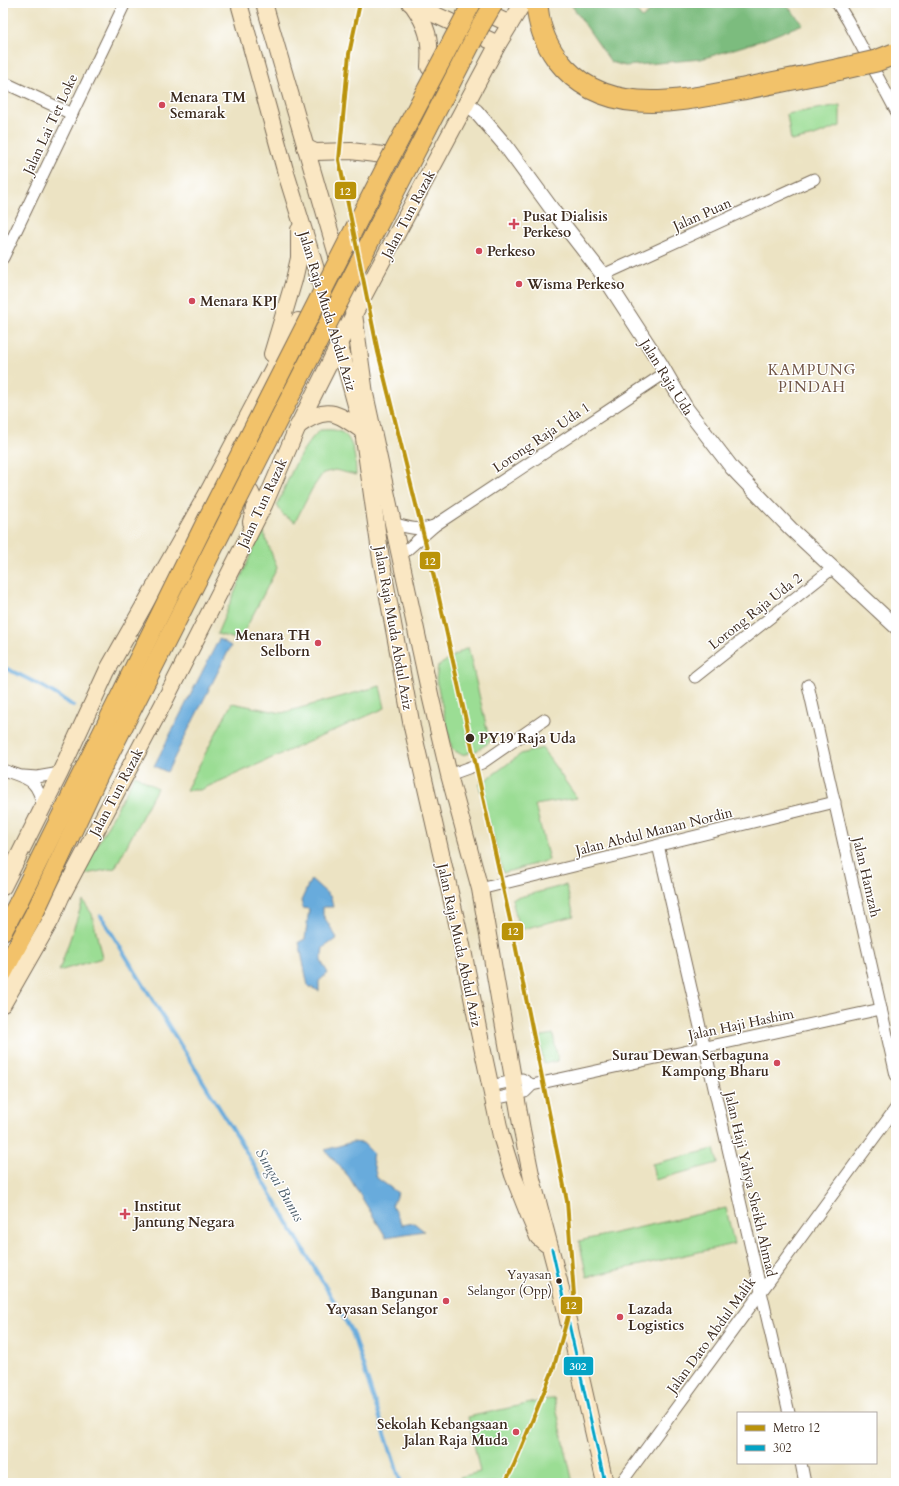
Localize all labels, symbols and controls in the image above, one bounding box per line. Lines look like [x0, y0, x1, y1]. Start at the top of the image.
street label: Jalan Lai Tet Loke [18, 71, 82, 179]
place label: Menara TM Semarak [170, 88, 246, 123]
marker: Menara TM Semarak [157, 100, 167, 110]
street label: Jalan Tun Razak [376, 166, 440, 263]
line badge: 12 [334, 181, 357, 200]
text: 12 [339, 184, 351, 199]
street label: Jalan Puan [668, 193, 734, 237]
place label: Pusat Dialisis Perkeso [523, 207, 608, 242]
marker: Pusat Dialisis Perkeso [508, 218, 520, 230]
street label: Jalan Raja Muda Abdul Aziz [294, 227, 361, 394]
place label: Perkeso [487, 242, 535, 261]
marker: Perkeso [474, 246, 484, 256]
place label: Wisma Perkeso [526, 275, 624, 294]
marker: Wisma Perkeso [514, 279, 524, 289]
place label: Menara KPJ [200, 292, 278, 311]
marker: Menara KPJ [187, 296, 197, 306]
street label: Jalan Raja Uda [635, 334, 698, 419]
district label: KAMPUNG PINDAH [768, 360, 856, 397]
street label: Lorong Raja Uda 1 [489, 398, 594, 477]
street label: Jalan Tun Razak [232, 455, 292, 553]
street label: Jalan Raja Muda Abdul Aziz [369, 543, 417, 712]
line badge: 12 [419, 551, 441, 570]
text: 12 [424, 554, 436, 569]
street label: Lorong Raja Uda 2 [705, 569, 806, 654]
place label: Menara TH Selborn [235, 626, 310, 661]
marker: Menara TH Selborn [313, 638, 323, 648]
place label: PY19 Raja Uda [479, 729, 576, 748]
marker: PY19 Raja Uda [464, 732, 476, 744]
street label: Jalan Tun Razak [84, 744, 148, 841]
street label: Jalan Abdul Manan Nordin [572, 803, 735, 861]
street label: Jalan Hamzah [848, 833, 885, 919]
street label: Jalan Raja Muda Abdul Aziz [433, 860, 486, 1029]
line badge: 12 [501, 922, 524, 941]
text: 12 [507, 924, 519, 939]
street label: Jalan Haji Hashim [685, 1004, 796, 1045]
place label: Surau Dewan Serbaguna Kampong Bharu [612, 1046, 769, 1081]
marker: Surau Dewan Serbaguna Kampong Bharu [772, 1058, 782, 1068]
street label: Jalan Haji Yahya Sheikh Ahmad [719, 1088, 781, 1279]
water label: Sungai Bunus [251, 1145, 309, 1225]
place label: Institut Jantung Negara [132, 1197, 235, 1232]
marker: Institut Jantung Negara [119, 1208, 131, 1220]
place label: Yayasan Selangor (Opp) [467, 1266, 553, 1300]
street label: Jalan Dato Abdul Malik [662, 1273, 760, 1399]
marker: Yayasan Selangor (Opp) [554, 1276, 564, 1286]
place label: Bangunan Yayasan Selangor [326, 1284, 438, 1319]
marker: Bangunan Yayasan Selangor [441, 1296, 451, 1306]
line badge: 12 [560, 1296, 583, 1315]
text: 12 [565, 1298, 577, 1313]
place label: Lazada Logistics [628, 1300, 684, 1335]
marker: Lazada Logistics [615, 1312, 625, 1322]
line badge: 302 [563, 1356, 594, 1376]
text: 302 [570, 1359, 587, 1374]
legend [737, 1412, 877, 1464]
place label: Sekolah Kebangsaan Jalan Raja Muda [377, 1415, 508, 1450]
text: Metro 12 [773, 1420, 820, 1436]
marker: Sekolah Kebangsaan Jalan Raja Muda [511, 1427, 521, 1437]
text: 302 [773, 1440, 791, 1456]

